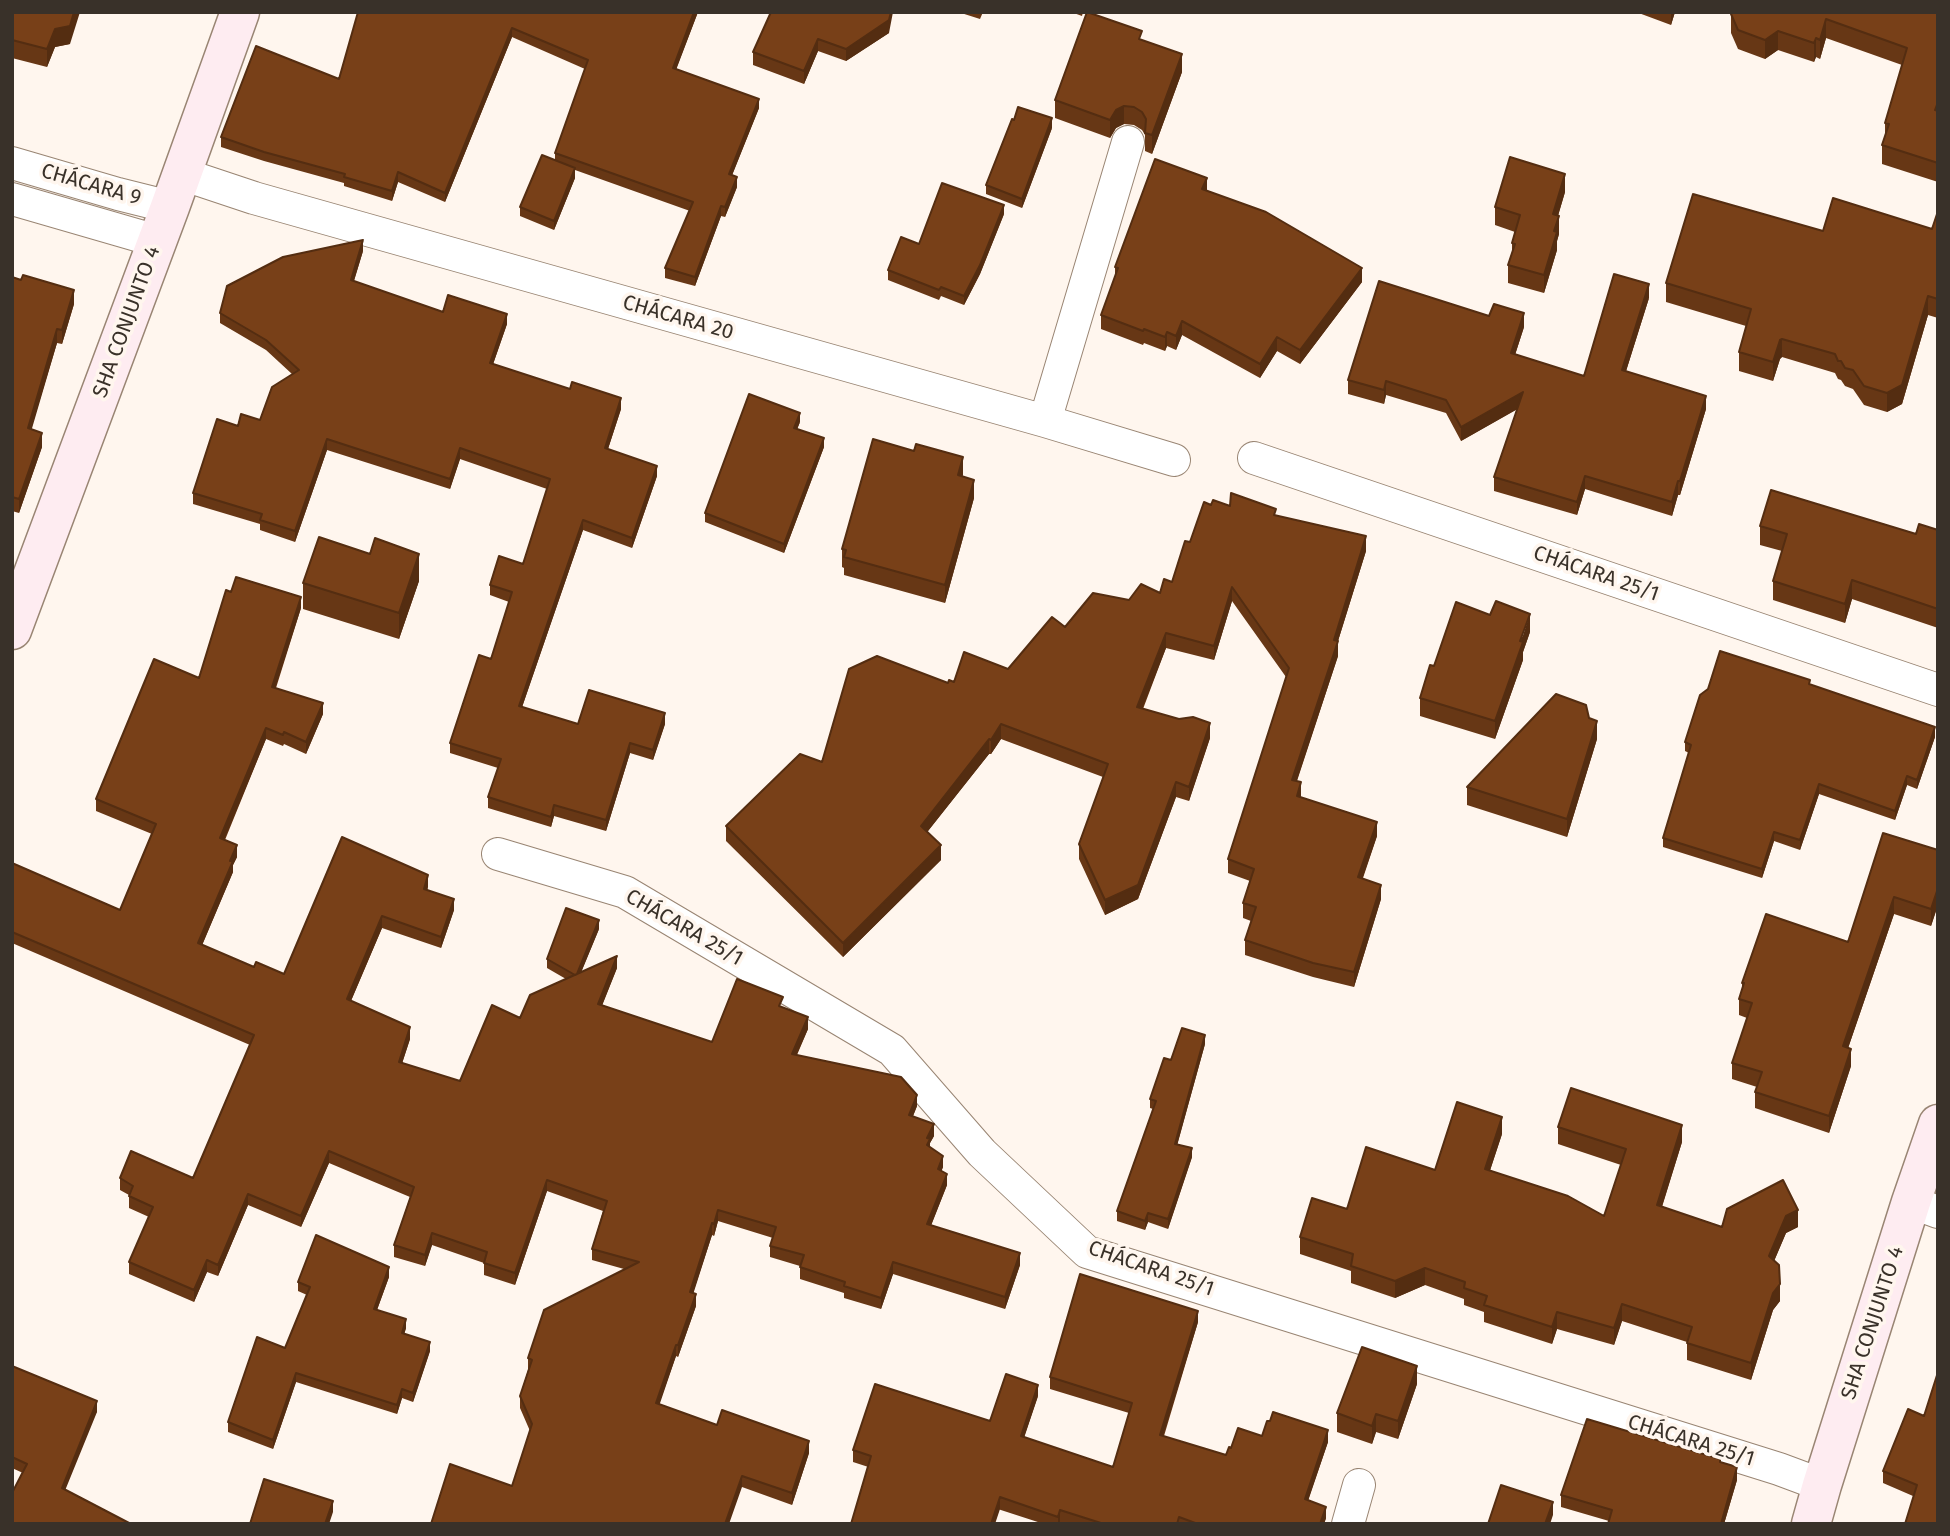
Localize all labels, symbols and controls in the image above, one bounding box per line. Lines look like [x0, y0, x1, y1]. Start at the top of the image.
street label: CHÁCARA 9 [38, 159, 144, 211]
street label: SHA CONJUNTO 4 [88, 243, 166, 401]
street label: CHÁCARA 20 [620, 290, 736, 346]
street label: CHÁCARA 25/1 [1530, 541, 1662, 607]
street label: CHÁCARA 25/1 [621, 884, 747, 972]
street label: CHÁCARA 25/1 [1085, 1236, 1217, 1302]
street label: SHA CONJUNTO 4 [1836, 1243, 1910, 1403]
street label: CHÁCARA 25/1 [1625, 1410, 1757, 1472]

